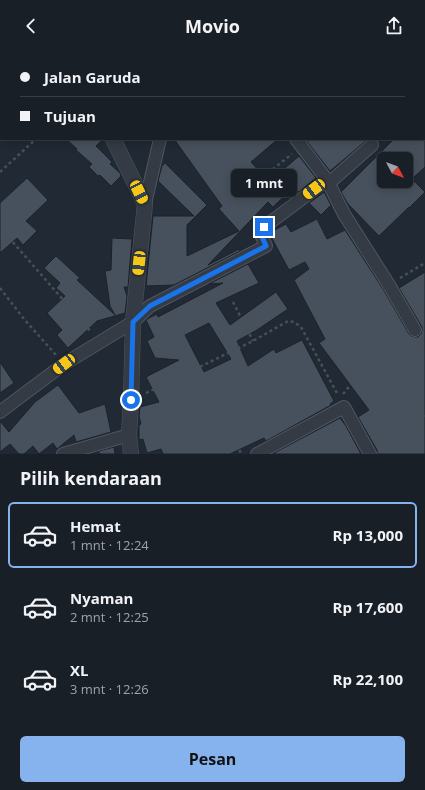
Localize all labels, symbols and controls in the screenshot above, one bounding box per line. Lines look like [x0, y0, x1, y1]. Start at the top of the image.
text: Movio [185, 14, 240, 38]
icon: back [20, 15, 42, 37]
icon: share [383, 15, 405, 37]
text: Jalan Garuda [44, 67, 141, 87]
text: Tujuan [44, 106, 96, 126]
north arrow [377, 152, 413, 188]
map controls [377, 152, 413, 188]
callout: 1 mnt [231, 169, 297, 197]
text: 1 mnt [245, 174, 283, 192]
car [301, 177, 327, 201]
car [128, 179, 150, 205]
route end [255, 218, 273, 236]
car [132, 250, 146, 276]
car [51, 352, 77, 376]
route start [122, 391, 140, 409]
text: Pilih kendaraan [20, 466, 162, 490]
text: Hemat [70, 516, 121, 536]
icon: car [22, 517, 58, 553]
text: Rp 13,000 [333, 525, 403, 545]
text: 1 mnt · 12:24 [70, 536, 149, 554]
text: Nyaman [70, 588, 133, 608]
icon: car [22, 589, 58, 625]
text: Rp 17,600 [333, 597, 403, 617]
text: 2 mnt · 12:25 [70, 608, 149, 626]
text: XL [70, 660, 88, 680]
icon: car [22, 661, 58, 697]
text: Rp 22,100 [333, 669, 403, 689]
text: 3 mnt · 12:26 [70, 680, 149, 698]
button: Pesan [20, 736, 405, 782]

